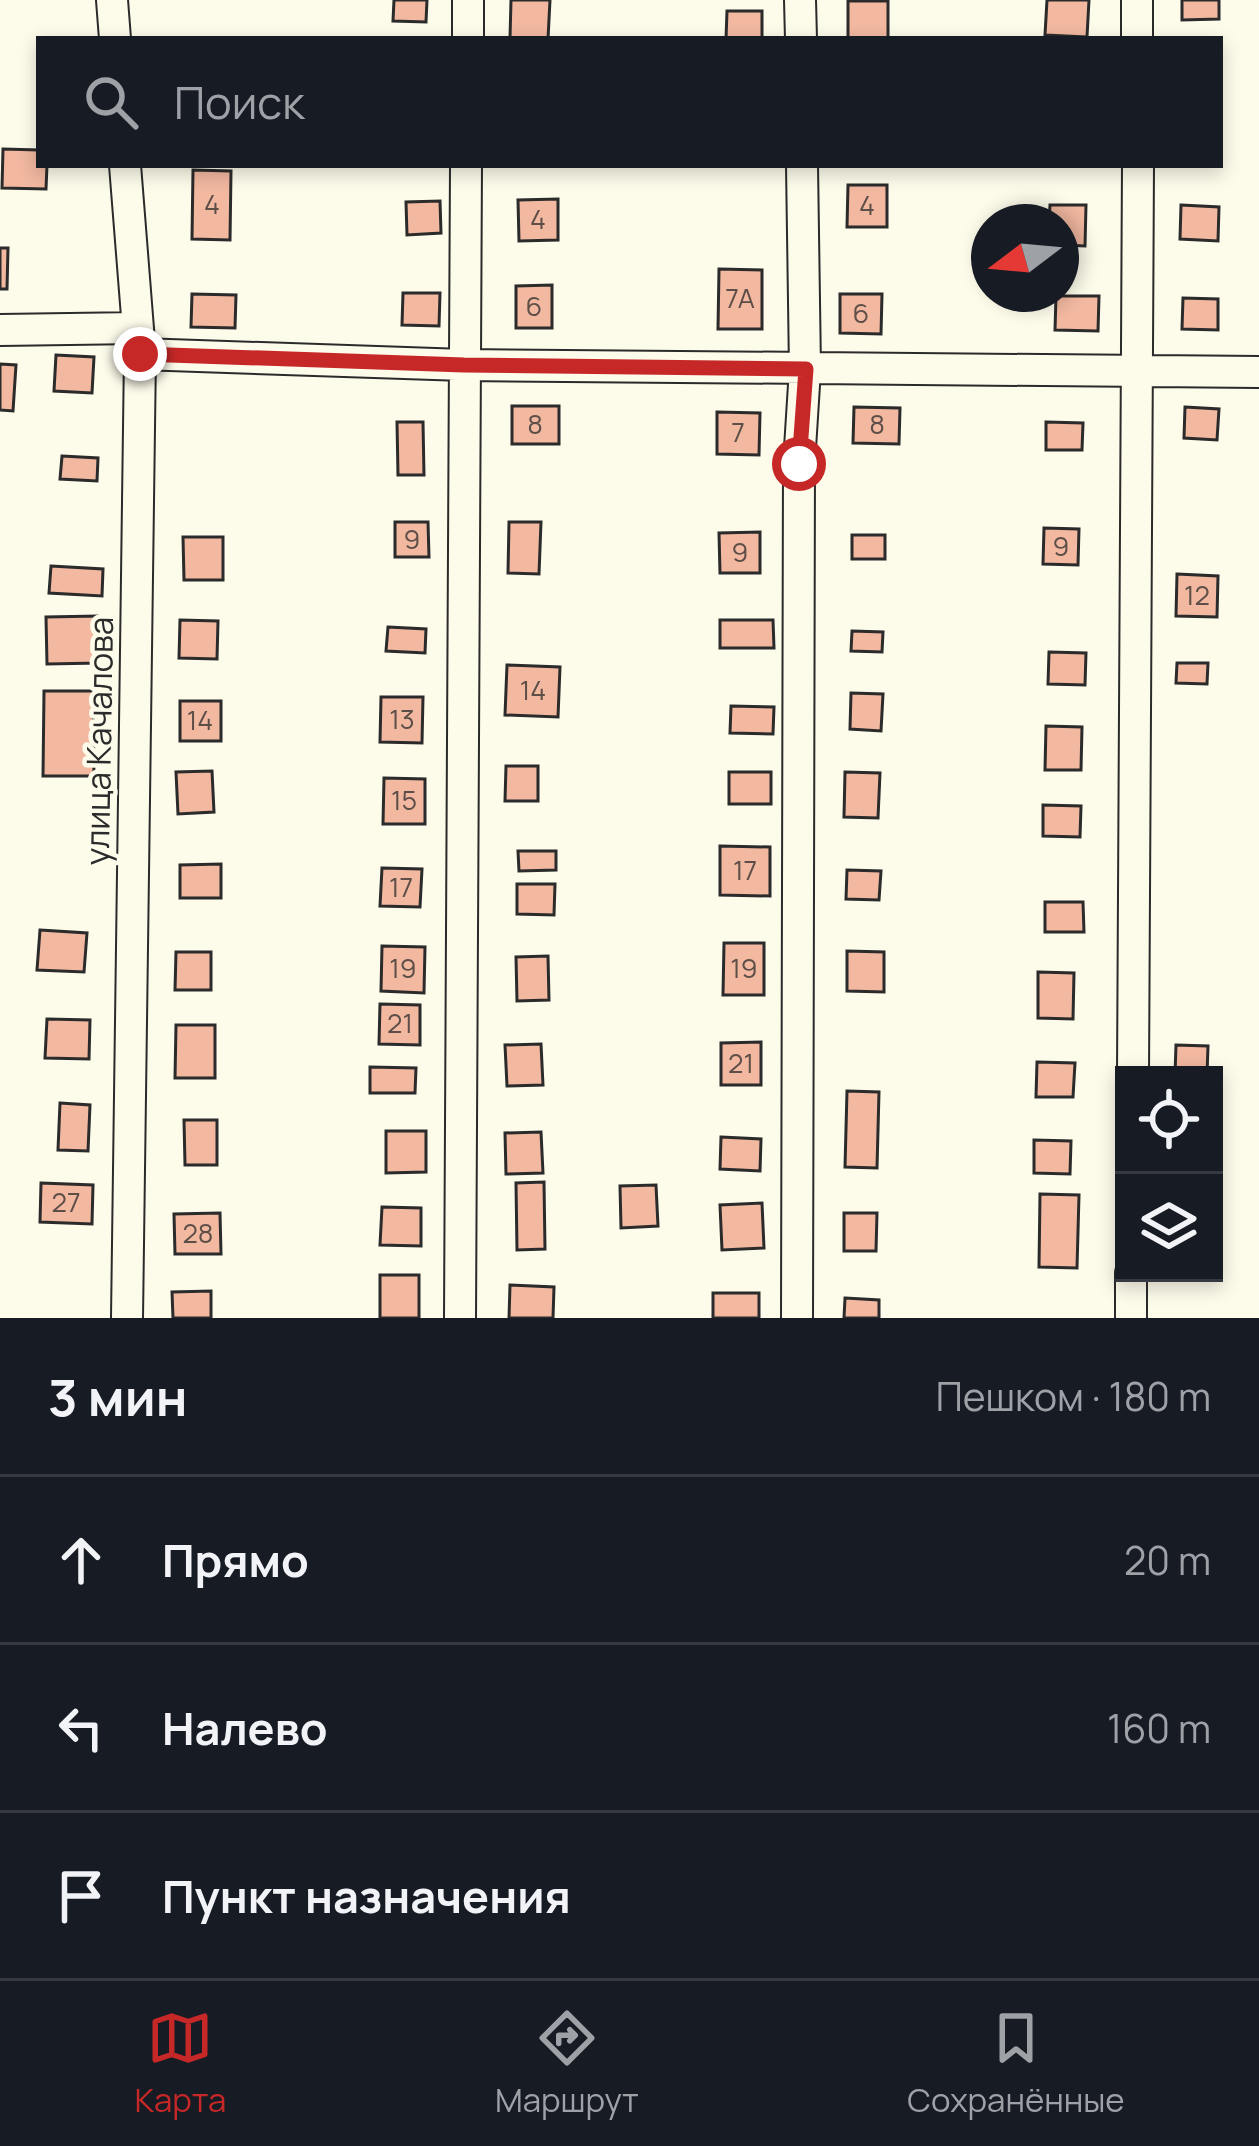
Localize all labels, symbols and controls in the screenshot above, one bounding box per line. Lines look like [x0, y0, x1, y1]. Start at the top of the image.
search box [36, 36, 1223, 168]
icon: search [78, 69, 144, 135]
text: Поиск [174, 71, 305, 133]
house number: 4 [204, 185, 220, 222]
house number: 4 [859, 186, 875, 223]
house number: 4 [530, 200, 546, 237]
north arrow [971, 204, 1079, 312]
house number: 7А [725, 279, 755, 316]
house number: 6 [526, 287, 542, 324]
house number: 6 [853, 294, 869, 331]
route end [113, 327, 167, 381]
house number: 8 [527, 405, 543, 442]
house number: 8 [869, 405, 885, 442]
house number: 7 [731, 413, 745, 450]
route start [772, 437, 826, 491]
house number: 9 [404, 520, 420, 557]
house number: 9 [1053, 527, 1069, 564]
house number: 9 [732, 533, 748, 570]
house number: 12 [1184, 576, 1210, 613]
street label: улица Качалова [74, 616, 123, 866]
house number: 14 [520, 671, 546, 708]
house number: 13 [389, 700, 415, 737]
house number: 14 [187, 701, 213, 738]
house number: 15 [391, 781, 417, 818]
house number: 17 [733, 851, 757, 888]
house number: 17 [389, 868, 413, 905]
house number: 19 [389, 949, 417, 986]
house number: 19 [730, 949, 758, 986]
house number: 21 [387, 1004, 413, 1041]
house number: 21 [728, 1044, 754, 1081]
map controls [1115, 1066, 1223, 1282]
button: locate [1115, 1066, 1223, 1174]
button: layers [1115, 1174, 1223, 1282]
house number: 27 [52, 1183, 80, 1220]
house number: 28 [182, 1214, 214, 1251]
text: 3 мин [48, 1362, 188, 1431]
text: Пешком · 180 m [936, 1369, 1211, 1423]
icon: ahead [48, 1527, 114, 1593]
text: Прямо [162, 1529, 309, 1591]
text: 20 m [1124, 1533, 1211, 1587]
icon: left [48, 1695, 114, 1761]
text: Налево [162, 1697, 328, 1759]
text: 160 m [1107, 1701, 1211, 1755]
icon: arrive [48, 1863, 114, 1929]
text: Пункт назначения [162, 1865, 571, 1927]
tab: Карта [134, 2005, 226, 2122]
tab: Маршрут [495, 2005, 639, 2122]
tab: Сохранённые [907, 2005, 1125, 2122]

